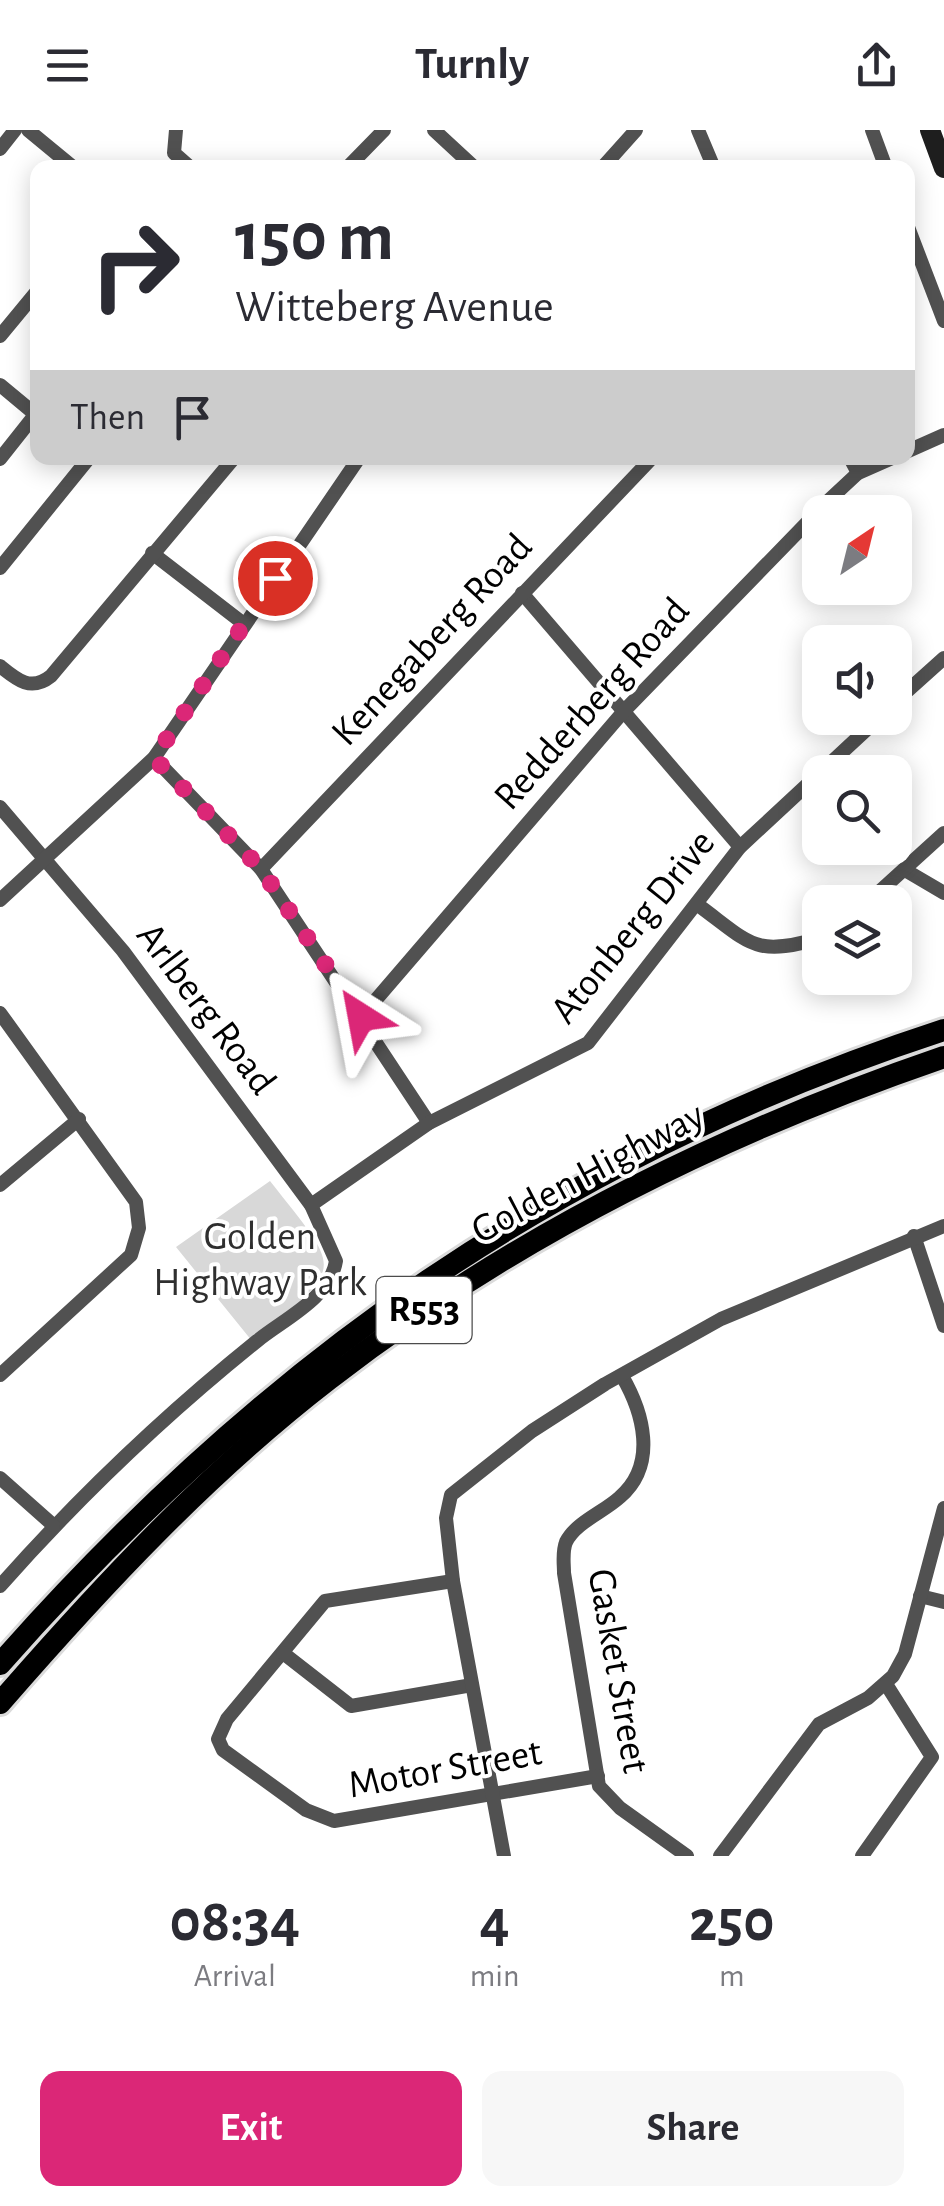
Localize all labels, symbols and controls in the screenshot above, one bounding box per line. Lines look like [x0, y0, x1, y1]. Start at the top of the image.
icon: menu [40, 38, 95, 93]
icon: share [849, 38, 904, 93]
text: Turnly [415, 42, 529, 87]
icon: right [70, 200, 200, 330]
text: 150 m [235, 203, 394, 273]
text: Witteberg Avenue [235, 285, 554, 330]
icon: arrive [165, 390, 220, 445]
text: Then [70, 399, 145, 437]
north arrow [802, 495, 912, 605]
map controls [802, 495, 912, 995]
street label: Kenegaberg Road [324, 526, 540, 754]
pin [233, 536, 318, 621]
icon: arrive [248, 551, 303, 606]
street label: Redderberg Road [487, 590, 697, 818]
button: sound [802, 625, 912, 735]
button: search [802, 755, 912, 865]
street label: Atonberg Drive [543, 823, 723, 1031]
button: layers [802, 885, 912, 995]
street label: Arlberg Road [129, 916, 283, 1102]
position arrow [309, 965, 413, 1069]
street label: Golden Highway [465, 1095, 711, 1251]
park label: Golden Highway Park [153, 1217, 367, 1303]
road number: R553 [376, 1277, 472, 1343]
street label: Gasket Street [580, 1566, 656, 1776]
street label: Motor Street [345, 1732, 545, 1806]
text: 08:34 [170, 1892, 300, 1952]
text: 4 [479, 1892, 510, 1952]
text: 250 [689, 1892, 774, 1952]
text: Arrival [194, 1960, 276, 1992]
text: min [470, 1960, 520, 1992]
text: m [719, 1960, 745, 1992]
button: Exit [40, 2071, 462, 2186]
button: Share [482, 2071, 904, 2186]

